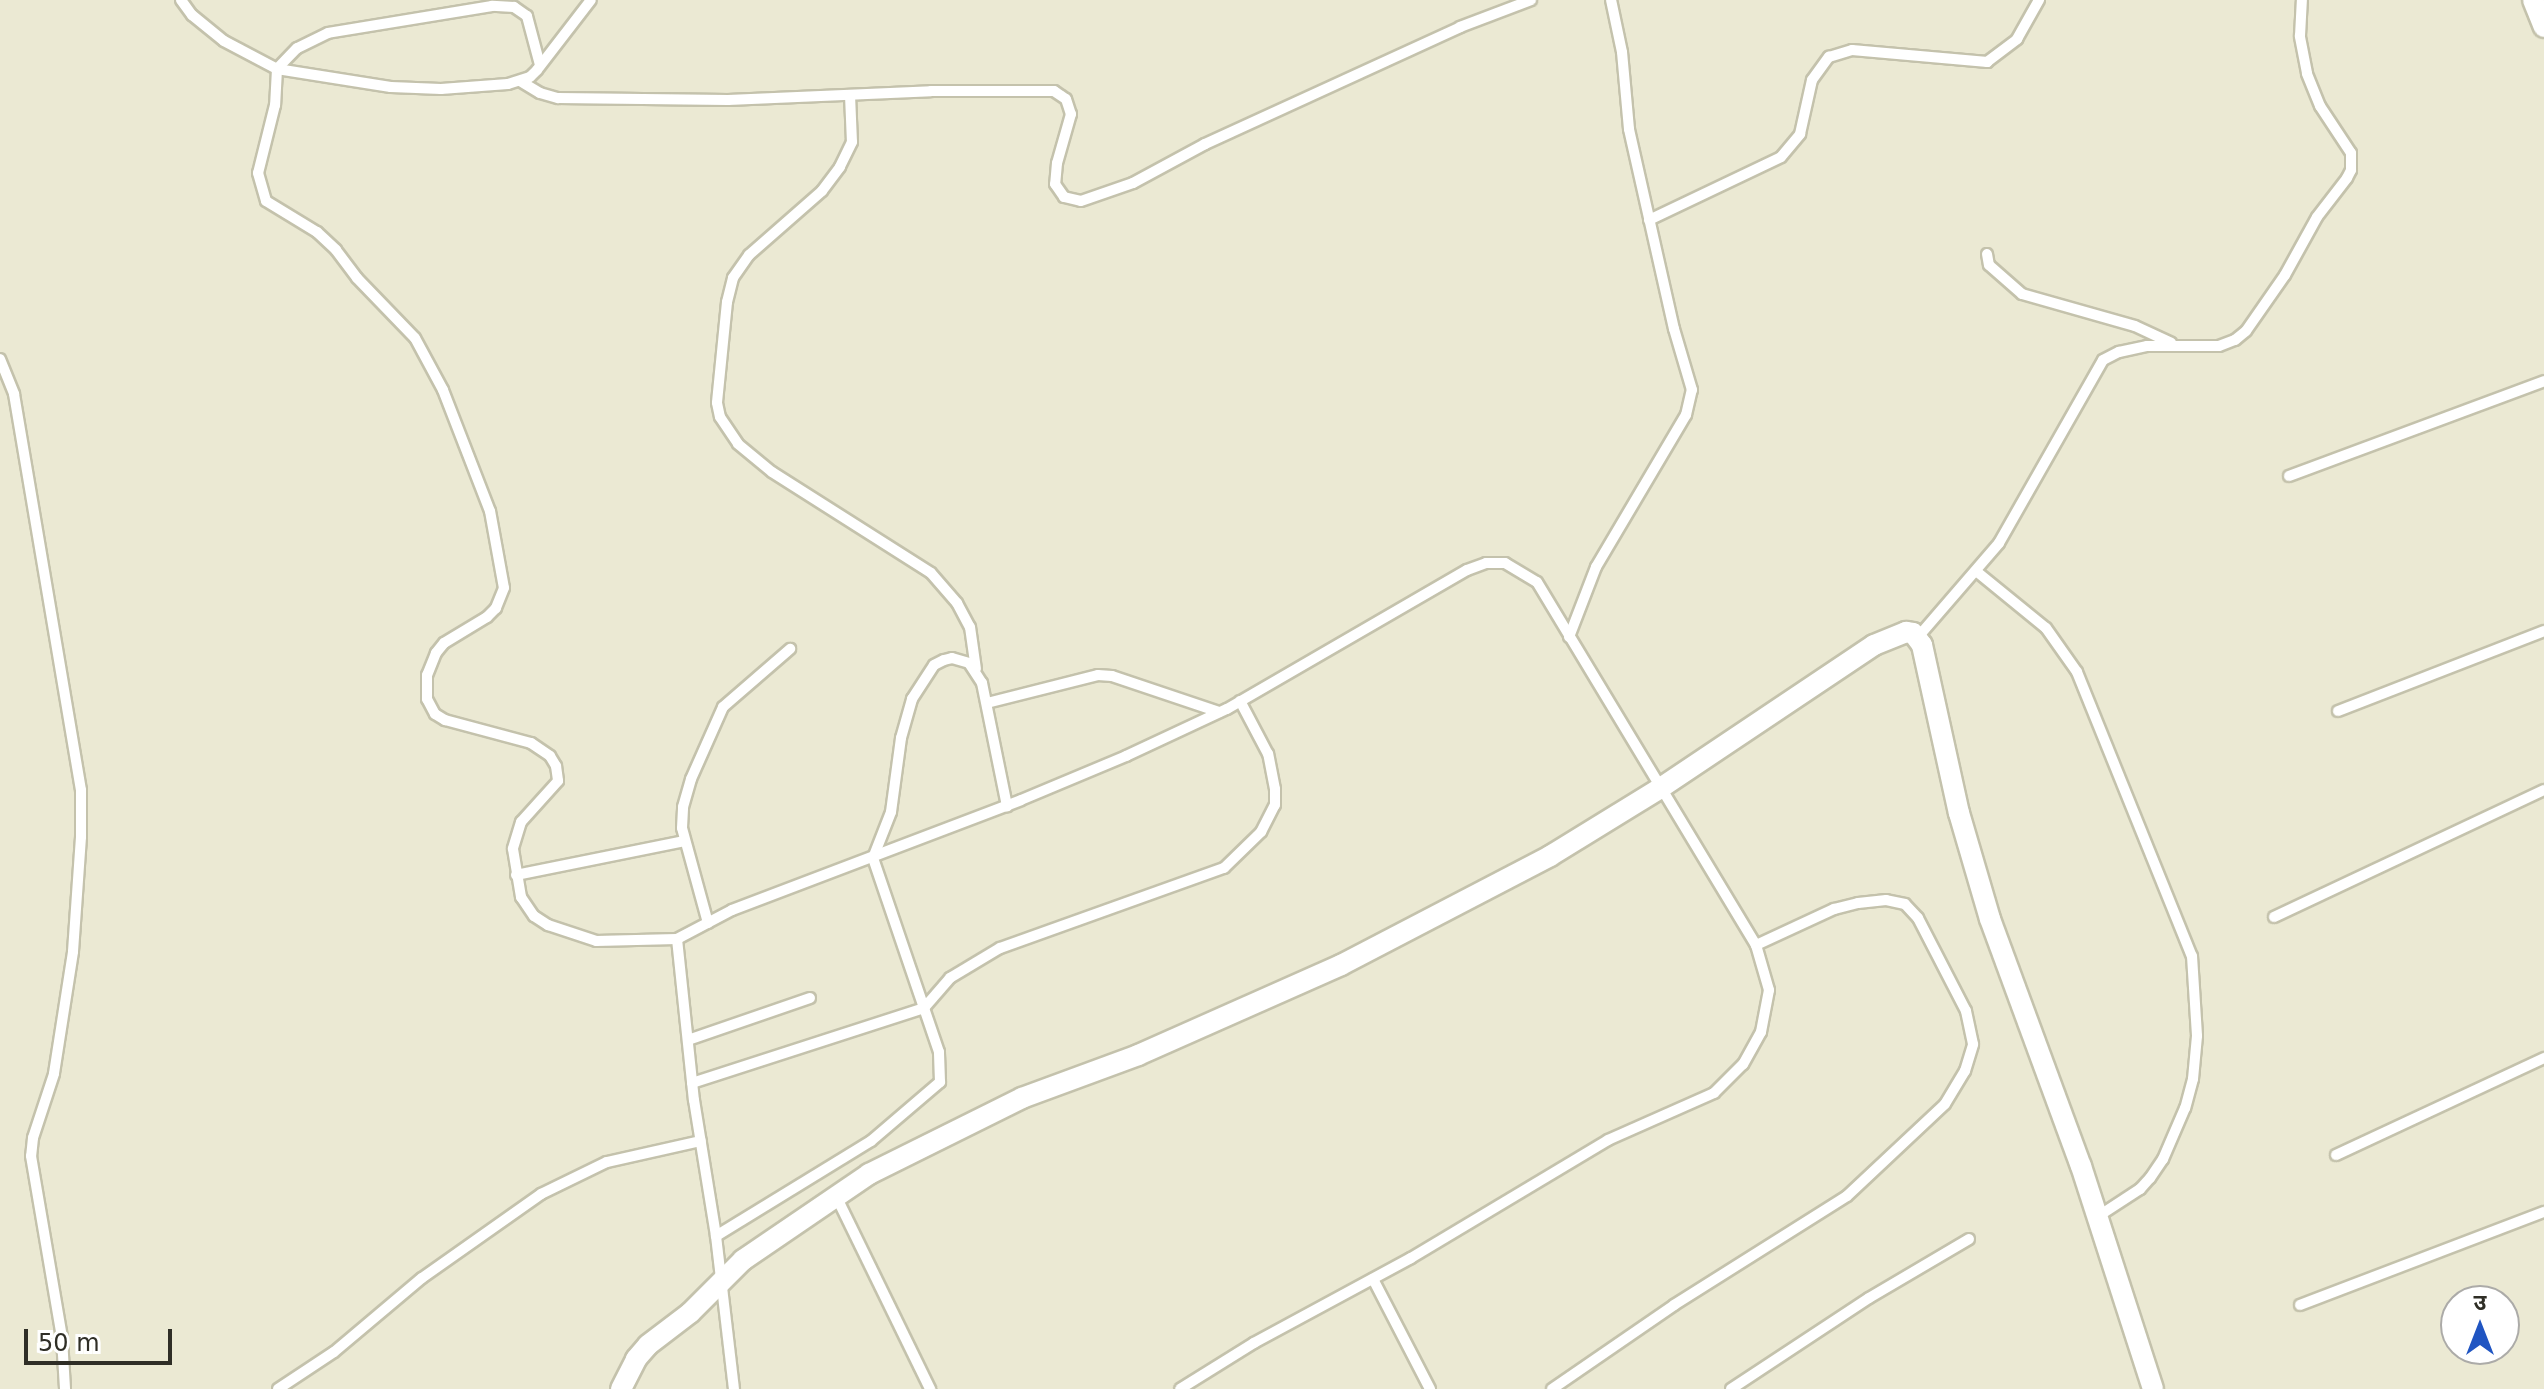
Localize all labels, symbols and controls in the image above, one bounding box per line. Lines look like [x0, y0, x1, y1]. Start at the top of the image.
north arrow [2440, 1285, 2520, 1365]
text: उ [2474, 1290, 2486, 1315]
scale bar [28, 1313, 176, 1363]
text: 50 m [38, 1329, 100, 1357]

